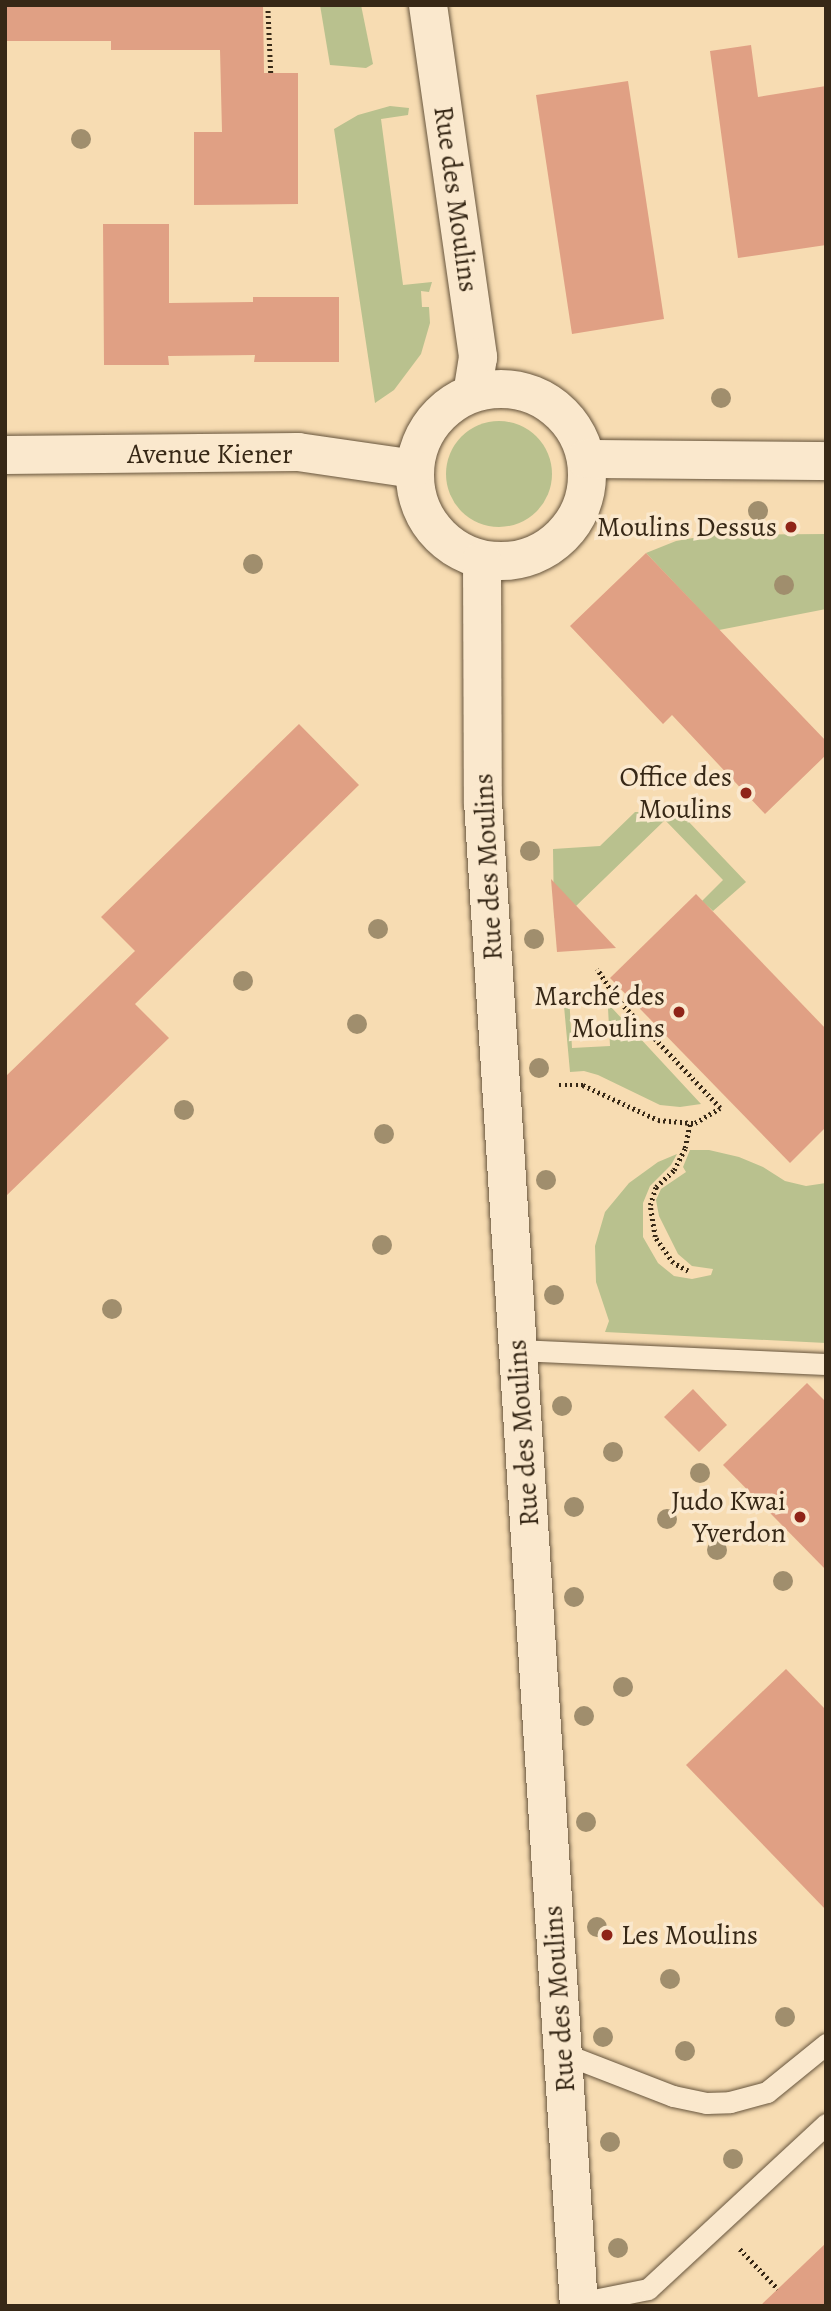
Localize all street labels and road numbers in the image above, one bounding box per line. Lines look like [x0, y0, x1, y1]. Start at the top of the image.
street label: Rue des Moulins [426, 104, 486, 294]
street label: Avenue Kiener [127, 437, 293, 471]
street label: Rue des Moulins [466, 773, 510, 961]
street label: Rue des Moulins [500, 1338, 546, 1528]
street label: Rue des Moulins [536, 1904, 582, 2094]

